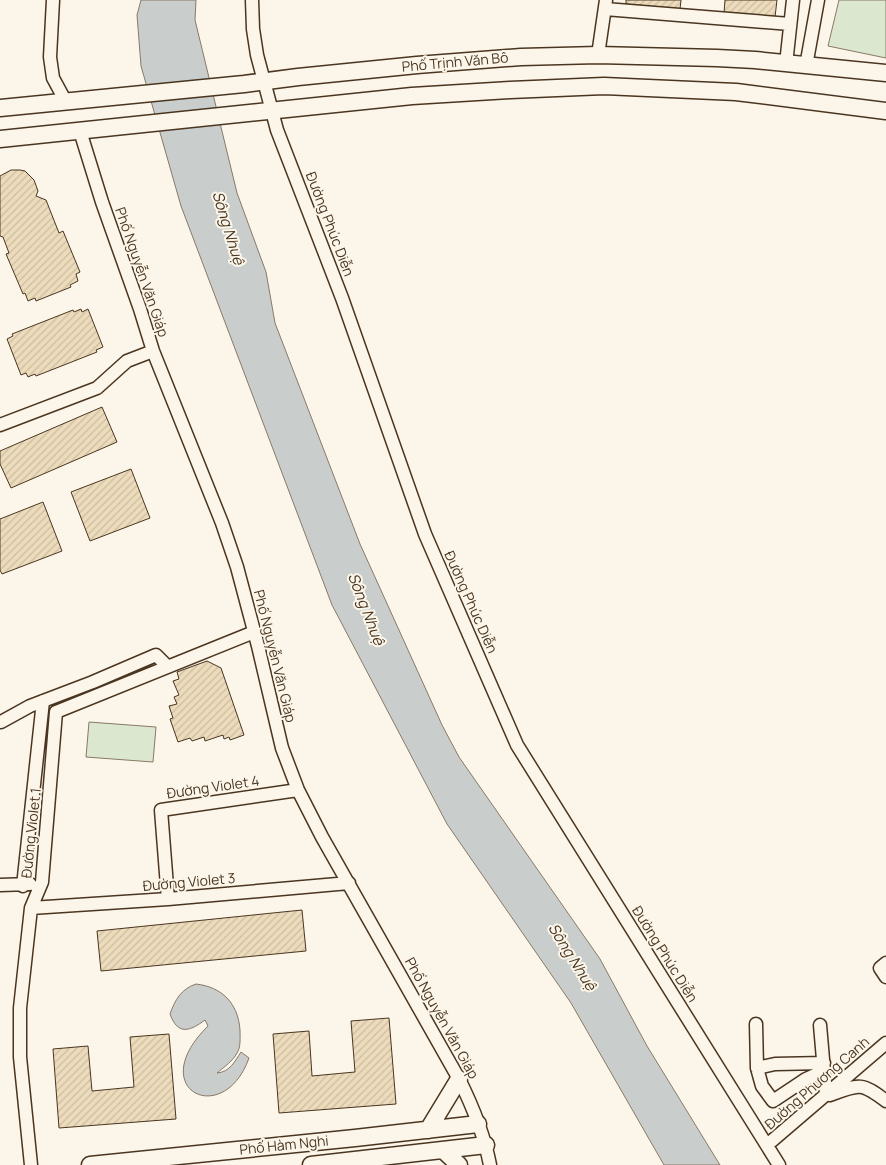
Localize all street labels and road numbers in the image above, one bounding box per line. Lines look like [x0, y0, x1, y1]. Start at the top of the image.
street label: Phố Trịnh Văn Bô [401, 47, 509, 76]
street label: Đường Phúc Diễn [302, 169, 359, 279]
street label: Phố Nguyễn Văn Giáp [111, 204, 174, 339]
street label: Đường Phúc Diễn [440, 548, 503, 656]
street label: Phố Nguyễn Văn Giáp [250, 588, 301, 724]
street label: Đường Violet 4 [165, 771, 261, 802]
street label: Đường Violet 1 [16, 787, 45, 879]
street label: Đường Violet 3 [142, 868, 236, 895]
street label: Đường Phúc Diễn [628, 902, 703, 1005]
street label: Phố Nguyễn Văn Giáp [401, 954, 484, 1082]
street label: Đường Phương Canh [760, 1032, 873, 1133]
street label: Phố Hàm Nghi [239, 1130, 329, 1159]

